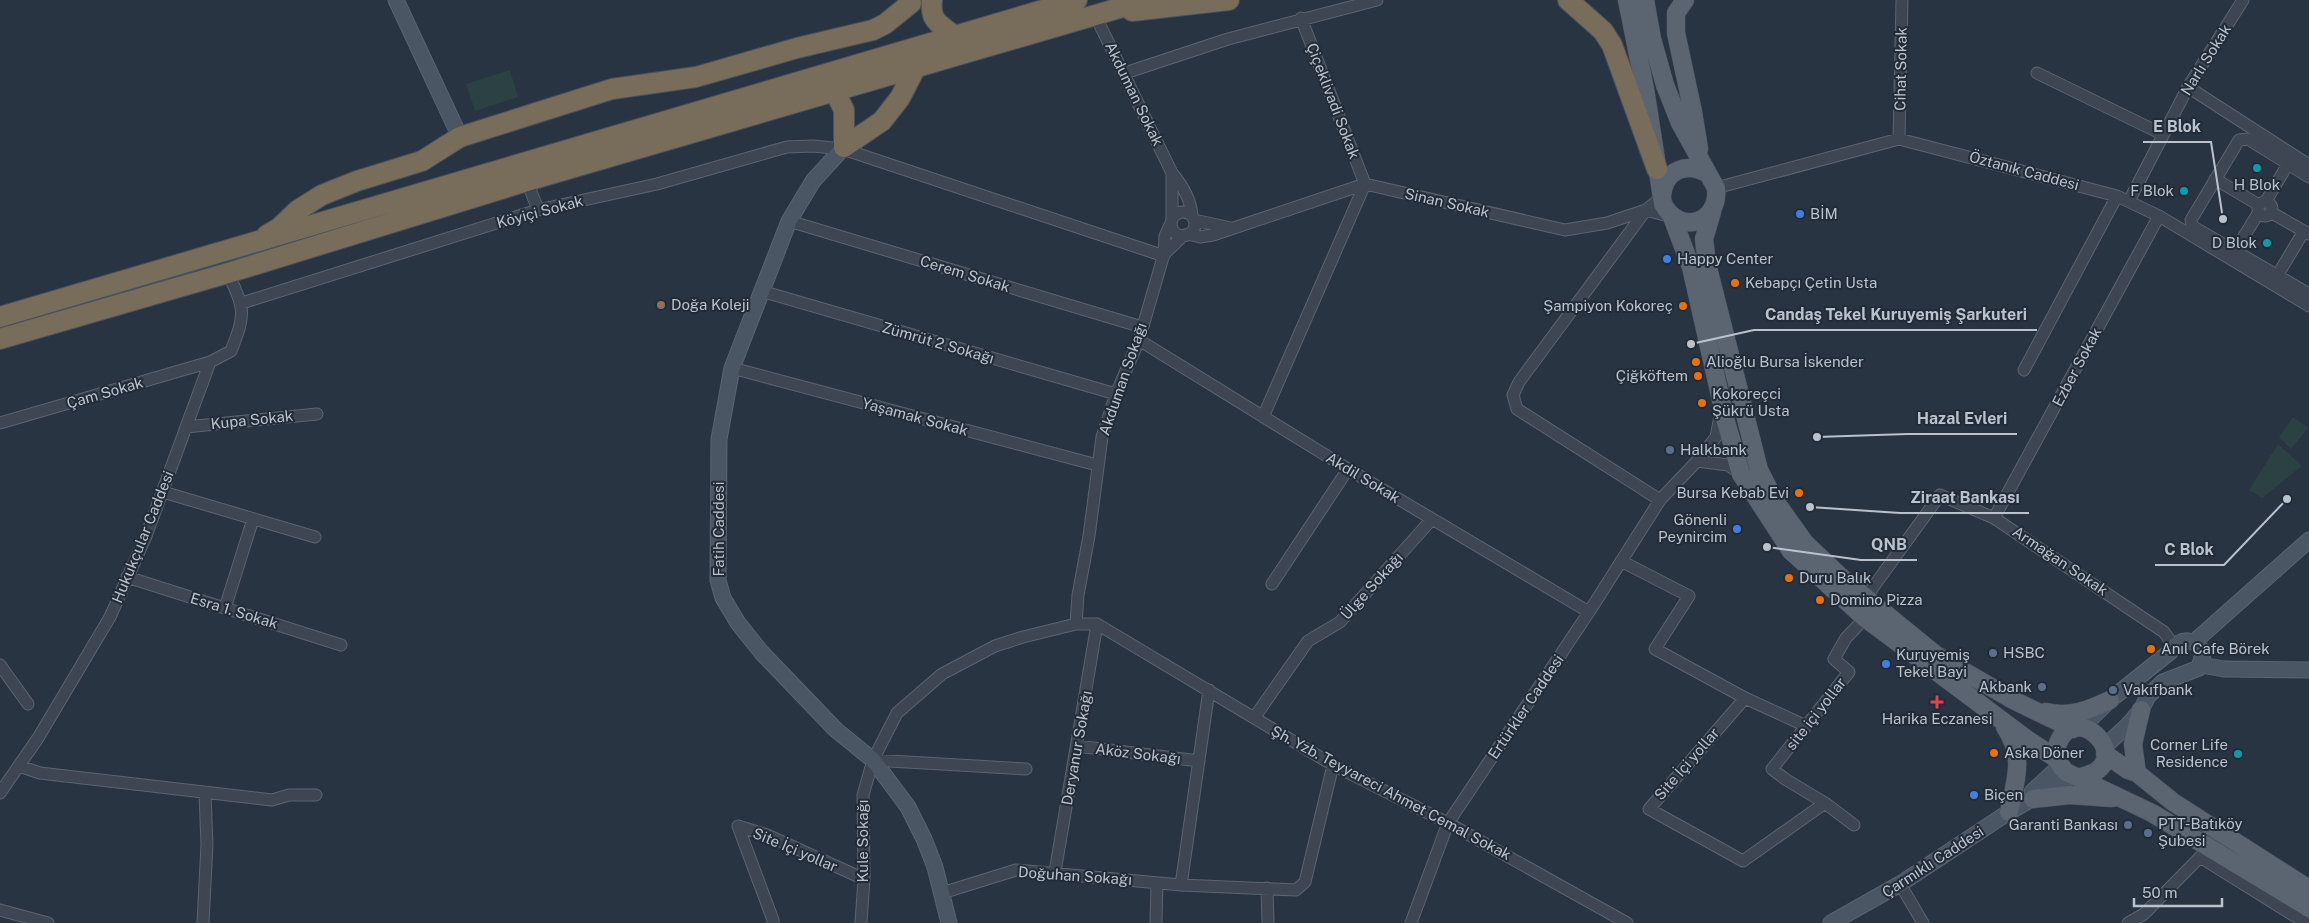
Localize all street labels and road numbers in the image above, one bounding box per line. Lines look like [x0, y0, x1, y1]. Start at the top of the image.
street label: Narlı Sokak [2177, 21, 2234, 98]
street label: Cihat Sokak [1891, 27, 1910, 111]
street label: Akduman Sokak [1102, 39, 1167, 149]
street label: Çiçeklivadi Sokak [1304, 40, 1363, 161]
street label: Öztanık Caddesi [1967, 147, 2081, 193]
street label: Sinan Sokak [1403, 184, 1491, 221]
street label: Köyiçi Sokak [495, 192, 585, 231]
street label: Cerem Sokak [918, 252, 1012, 295]
street label: Zümrüt 2 Sokağı [880, 318, 996, 367]
street label: Akduman Sokağı [1095, 320, 1150, 437]
street label: Ezber Sokak [2049, 324, 2104, 409]
street label: Çam Sokak [65, 374, 145, 412]
street label: Yaşamak Sokak [860, 394, 970, 439]
street label: Kupa Sokak [210, 407, 294, 432]
street label: Akdil Sokak [1323, 449, 1403, 506]
street label: Hukukçular Caddesi [108, 468, 177, 605]
street label: Fatih Caddesi [710, 482, 727, 576]
street label: Armağan Sokak [2010, 523, 2111, 599]
street label: Ülge Sokağı [1336, 548, 1406, 623]
street label: Esra 1. Sokak [188, 589, 280, 632]
street label: Ertürkler Caddesi [1484, 651, 1567, 762]
street label: site içi yollar [1782, 674, 1849, 753]
street label: Deryanur Sokağı [1058, 689, 1095, 807]
street label: Şh. Yzb. Teyyareci Ahmet Cemal Sokak [1268, 722, 1514, 863]
street label: Site İçi yollar [1650, 723, 1723, 803]
street label: Aköz Sokağı [1094, 740, 1182, 767]
street label: Kule Sokağı [854, 800, 871, 882]
street label: Çarmıklı Caddesi [1879, 822, 1987, 901]
street label: Site İçi yollar [750, 823, 841, 875]
street label: Doğuhan Sokağı [1018, 863, 1132, 888]

